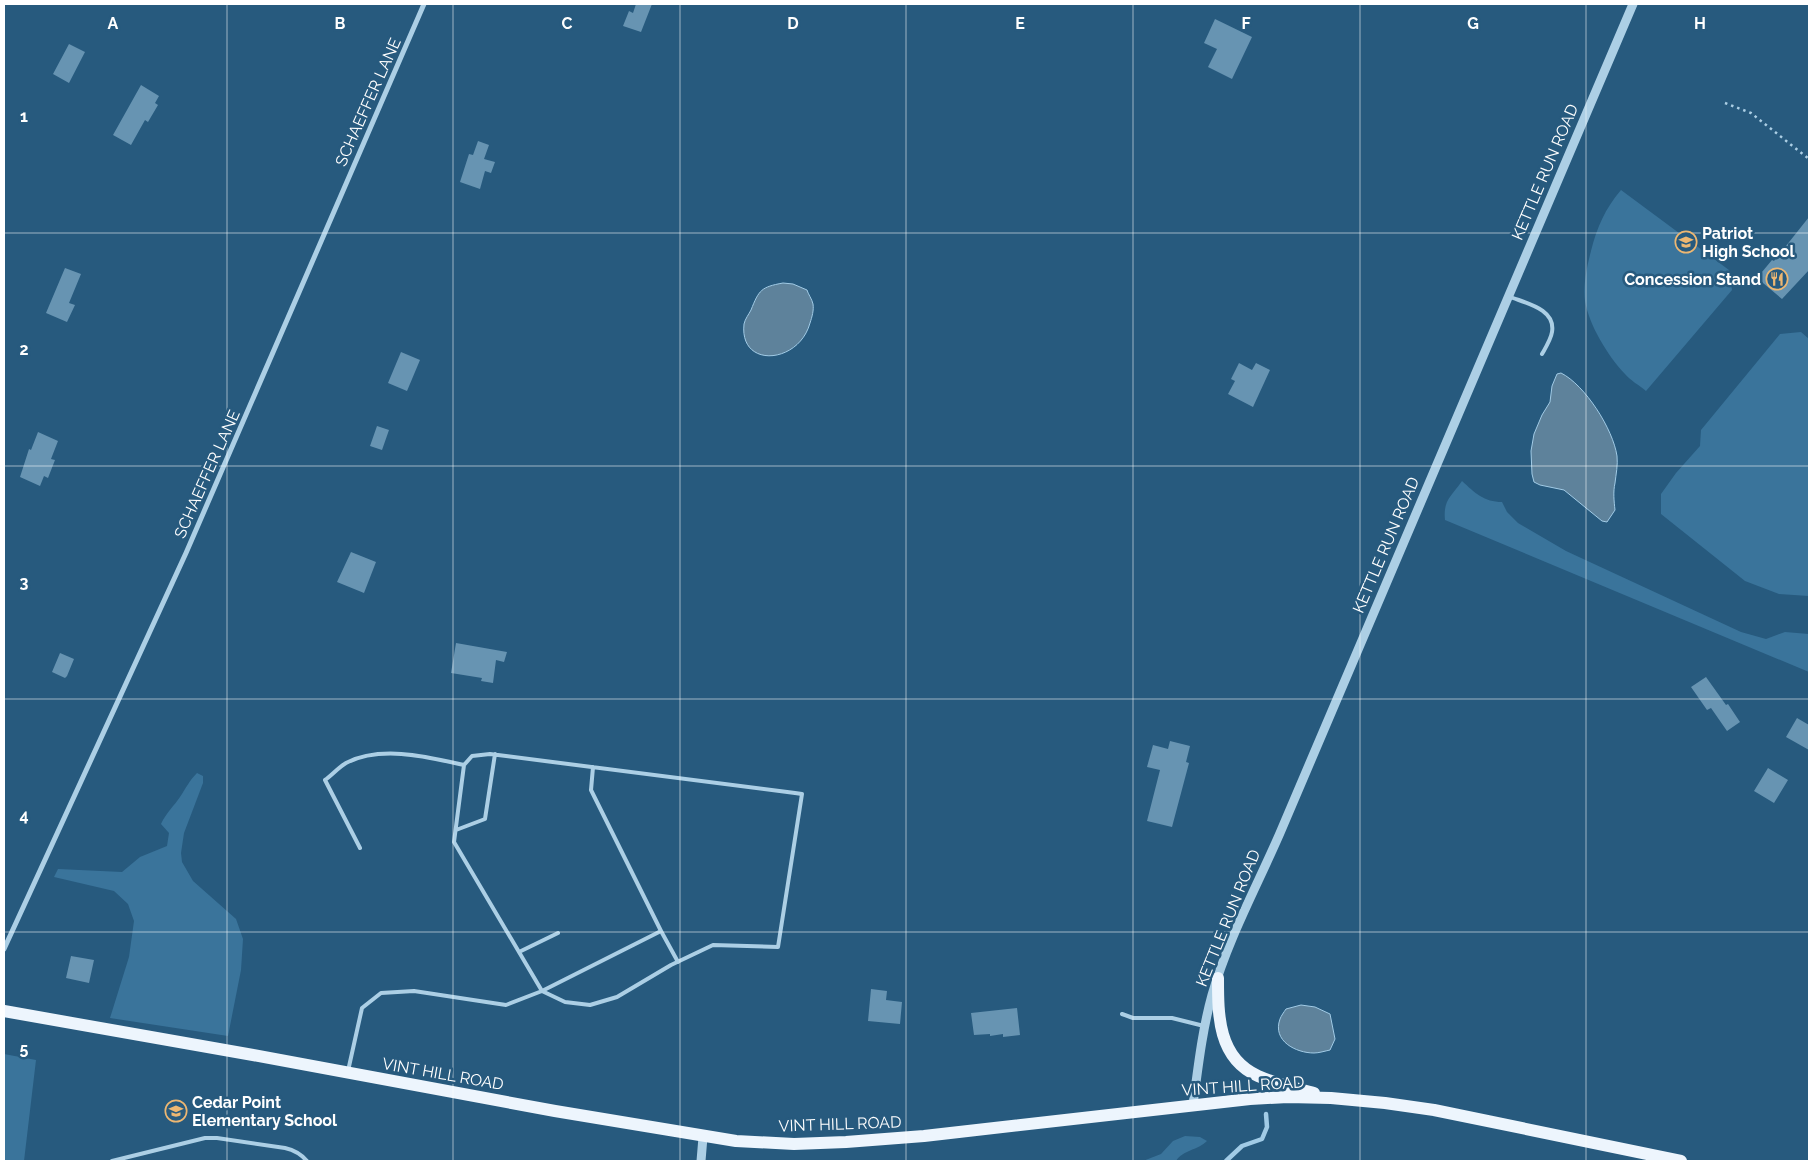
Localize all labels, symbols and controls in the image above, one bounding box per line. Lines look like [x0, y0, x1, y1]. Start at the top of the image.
text: A [108, 14, 119, 33]
text: B [335, 14, 346, 33]
text: C [562, 14, 573, 33]
text: D [787, 14, 799, 33]
text: E [1015, 14, 1025, 33]
text: F [1241, 14, 1251, 33]
text: G [1467, 14, 1479, 33]
text: H [1694, 14, 1706, 33]
street label: SCHAEFFER LANE [331, 35, 405, 169]
street label: KETTLE RUN ROAD [1508, 101, 1582, 243]
text: 1 [20, 107, 28, 126]
place label: Patriot High School [1702, 224, 1796, 261]
school or university icon: Patriot High School [1674, 230, 1698, 254]
restaurant icon: Concession Stand [1765, 267, 1789, 291]
place label: Concession Stand [1624, 270, 1761, 289]
text: 2 [19, 340, 29, 359]
street label: SCHAEFFER LANE [170, 407, 244, 541]
street label: KETTLE RUN ROAD [1349, 474, 1423, 616]
text: 3 [20, 573, 29, 592]
text: 4 [19, 806, 29, 825]
street label: KETTLE RUN ROAD [1192, 847, 1264, 989]
text: 5 [20, 1039, 29, 1058]
street label: VINT HILL ROAD [381, 1054, 505, 1094]
street label: VINT HILL ROAD [1181, 1072, 1305, 1100]
place label: Cedar Point Elementary School [192, 1093, 338, 1130]
school or university icon: Cedar Point Elementary School [164, 1099, 188, 1123]
street label: VINT HILL ROAD [778, 1112, 902, 1136]

